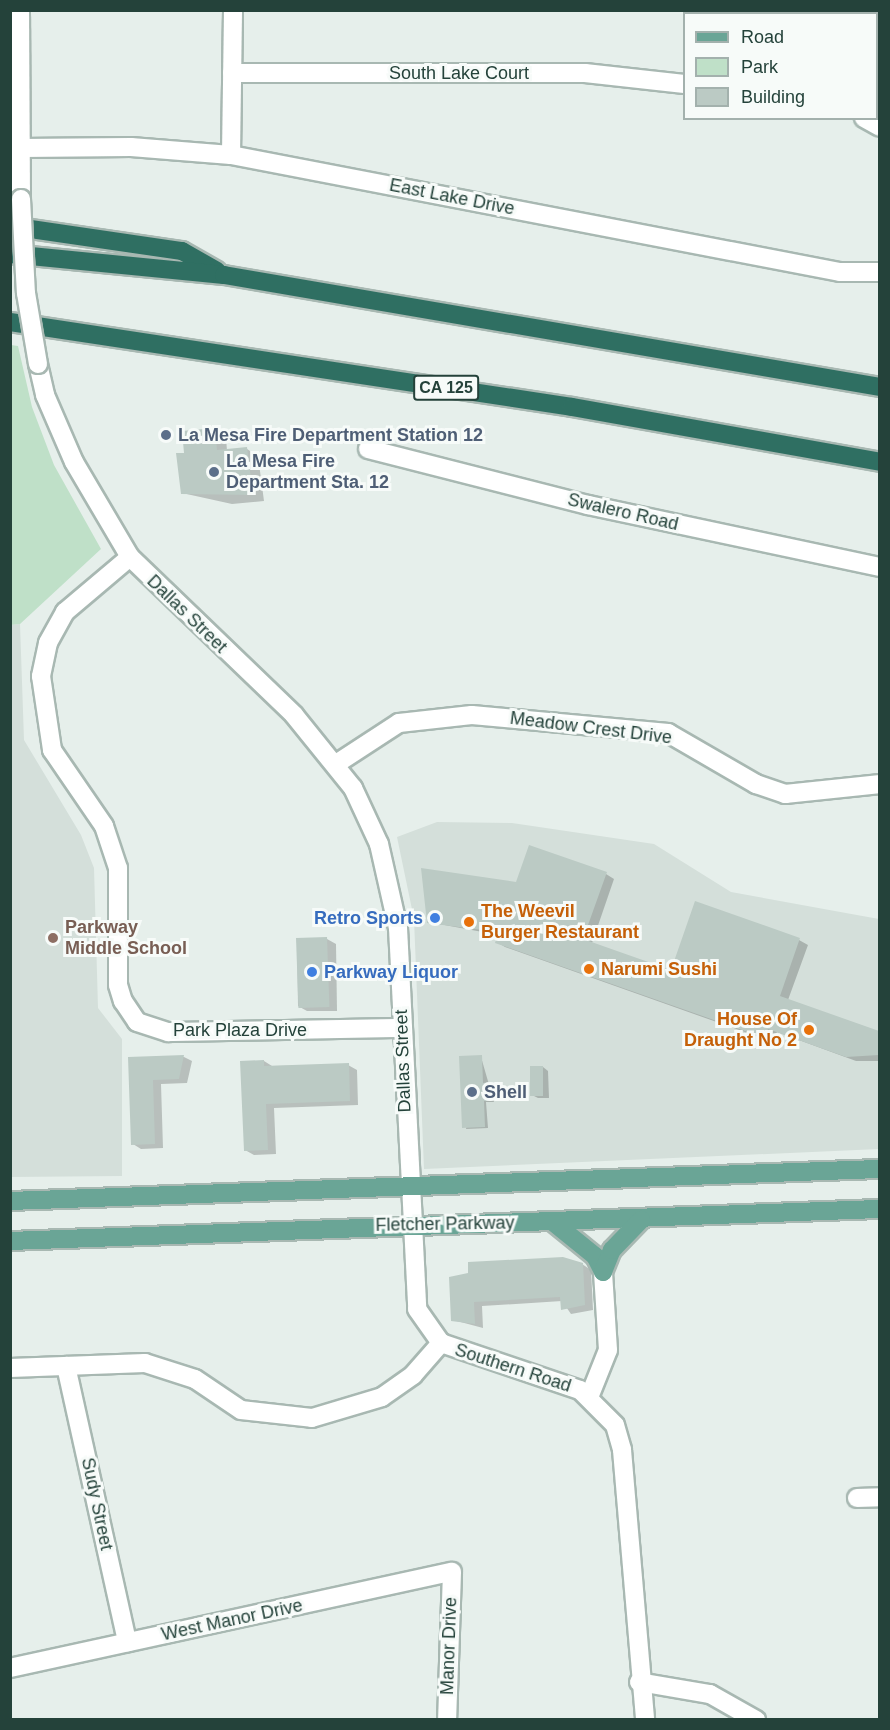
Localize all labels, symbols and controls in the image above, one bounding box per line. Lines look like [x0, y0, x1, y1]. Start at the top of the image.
legend [683, 12, 878, 120]
text: Road [741, 27, 784, 47]
text: Park [741, 57, 778, 77]
street label: South Lake Court [389, 62, 529, 84]
text: Building [741, 87, 805, 107]
street label: East Lake Drive [388, 174, 516, 220]
road number: CA 125 [412, 375, 480, 401]
place label: La Mesa Fire Department Station 12 [178, 424, 483, 446]
marker: La Mesa Fire Department Station 12 [159, 428, 173, 442]
place label: La Mesa Fire Department Sta. 12 [226, 451, 389, 494]
marker: La Mesa Fire Department Sta. 12 [207, 465, 221, 479]
street label: Swalero Road [565, 489, 681, 535]
street label: Dallas Street [142, 570, 232, 658]
street label: Meadow Crest Drive [509, 707, 673, 749]
place label: The Weevil Burger Restaurant [481, 901, 639, 944]
place label: Retro Sports [314, 907, 423, 929]
marker: Retro Sports [428, 911, 442, 925]
marker: The Weevil Burger Restaurant [462, 915, 476, 929]
place label: Parkway Middle School [65, 917, 187, 960]
marker: Parkway Middle School [46, 931, 60, 945]
place label: Narumi Sushi [601, 958, 717, 980]
place label: Parkway Liquor [324, 961, 458, 983]
marker: Narumi Sushi [582, 962, 596, 976]
marker: Parkway Liquor [305, 965, 319, 979]
street label: Dallas Street [390, 1009, 416, 1113]
place label: House Of Draught No 2 [684, 1009, 797, 1052]
street label: Park Plaza Drive [173, 1019, 307, 1041]
marker: House Of Draught No 2 [802, 1023, 816, 1037]
place label: Shell [484, 1081, 527, 1103]
marker: Shell [465, 1085, 479, 1099]
street label: Fletcher Parkway [375, 1212, 515, 1236]
street label: Southern Road [452, 1339, 574, 1397]
street label: Sudy Street [77, 1456, 117, 1552]
street label: West Manor Drive [159, 1594, 305, 1646]
street label: Manor Drive [436, 1597, 462, 1695]

